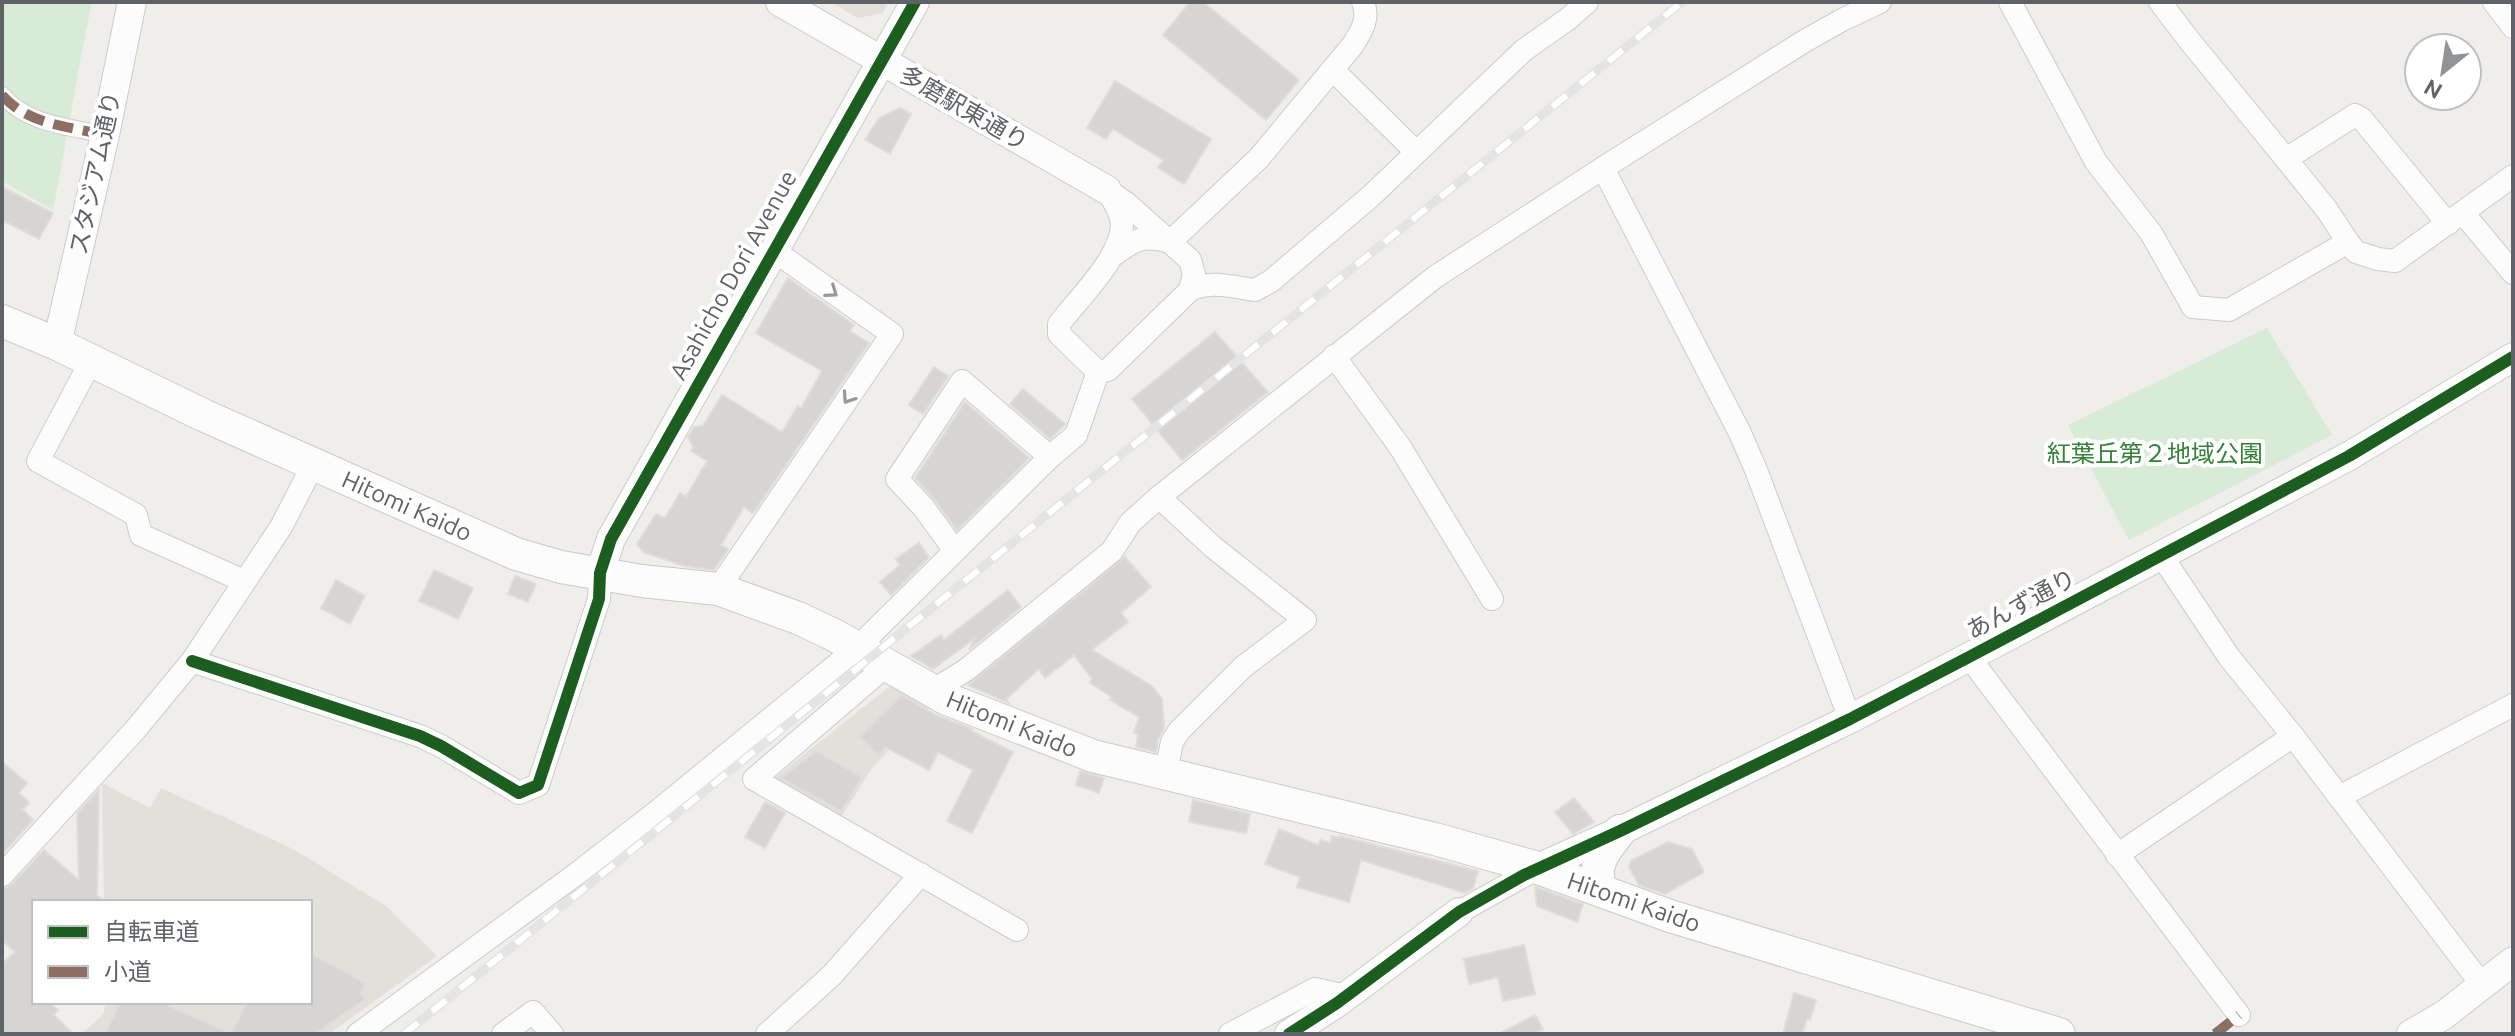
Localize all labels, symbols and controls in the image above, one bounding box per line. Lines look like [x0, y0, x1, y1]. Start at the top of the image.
north arrow [2403, 32, 2483, 112]
street label: 多磨駅東通り [895, 60, 1033, 156]
text: N [2419, 75, 2446, 105]
street label: スタジアム通り [65, 89, 125, 257]
street label: Asahicho Dori Avenue [664, 166, 802, 384]
one-way arrow [824, 282, 838, 297]
one-way arrow [843, 390, 858, 404]
park label: 紅葉丘第２地域公園 [2047, 440, 2263, 467]
street label: Hitomi Kaido [338, 465, 476, 547]
street label: あんず通り [1962, 564, 2080, 644]
street label: Hitomi Kaido [943, 685, 1081, 763]
street label: Hitomi Kaido [1564, 867, 1704, 937]
legend [32, 900, 312, 1004]
text: 自転車道 [104, 918, 200, 945]
text: 小道 [104, 958, 152, 985]

